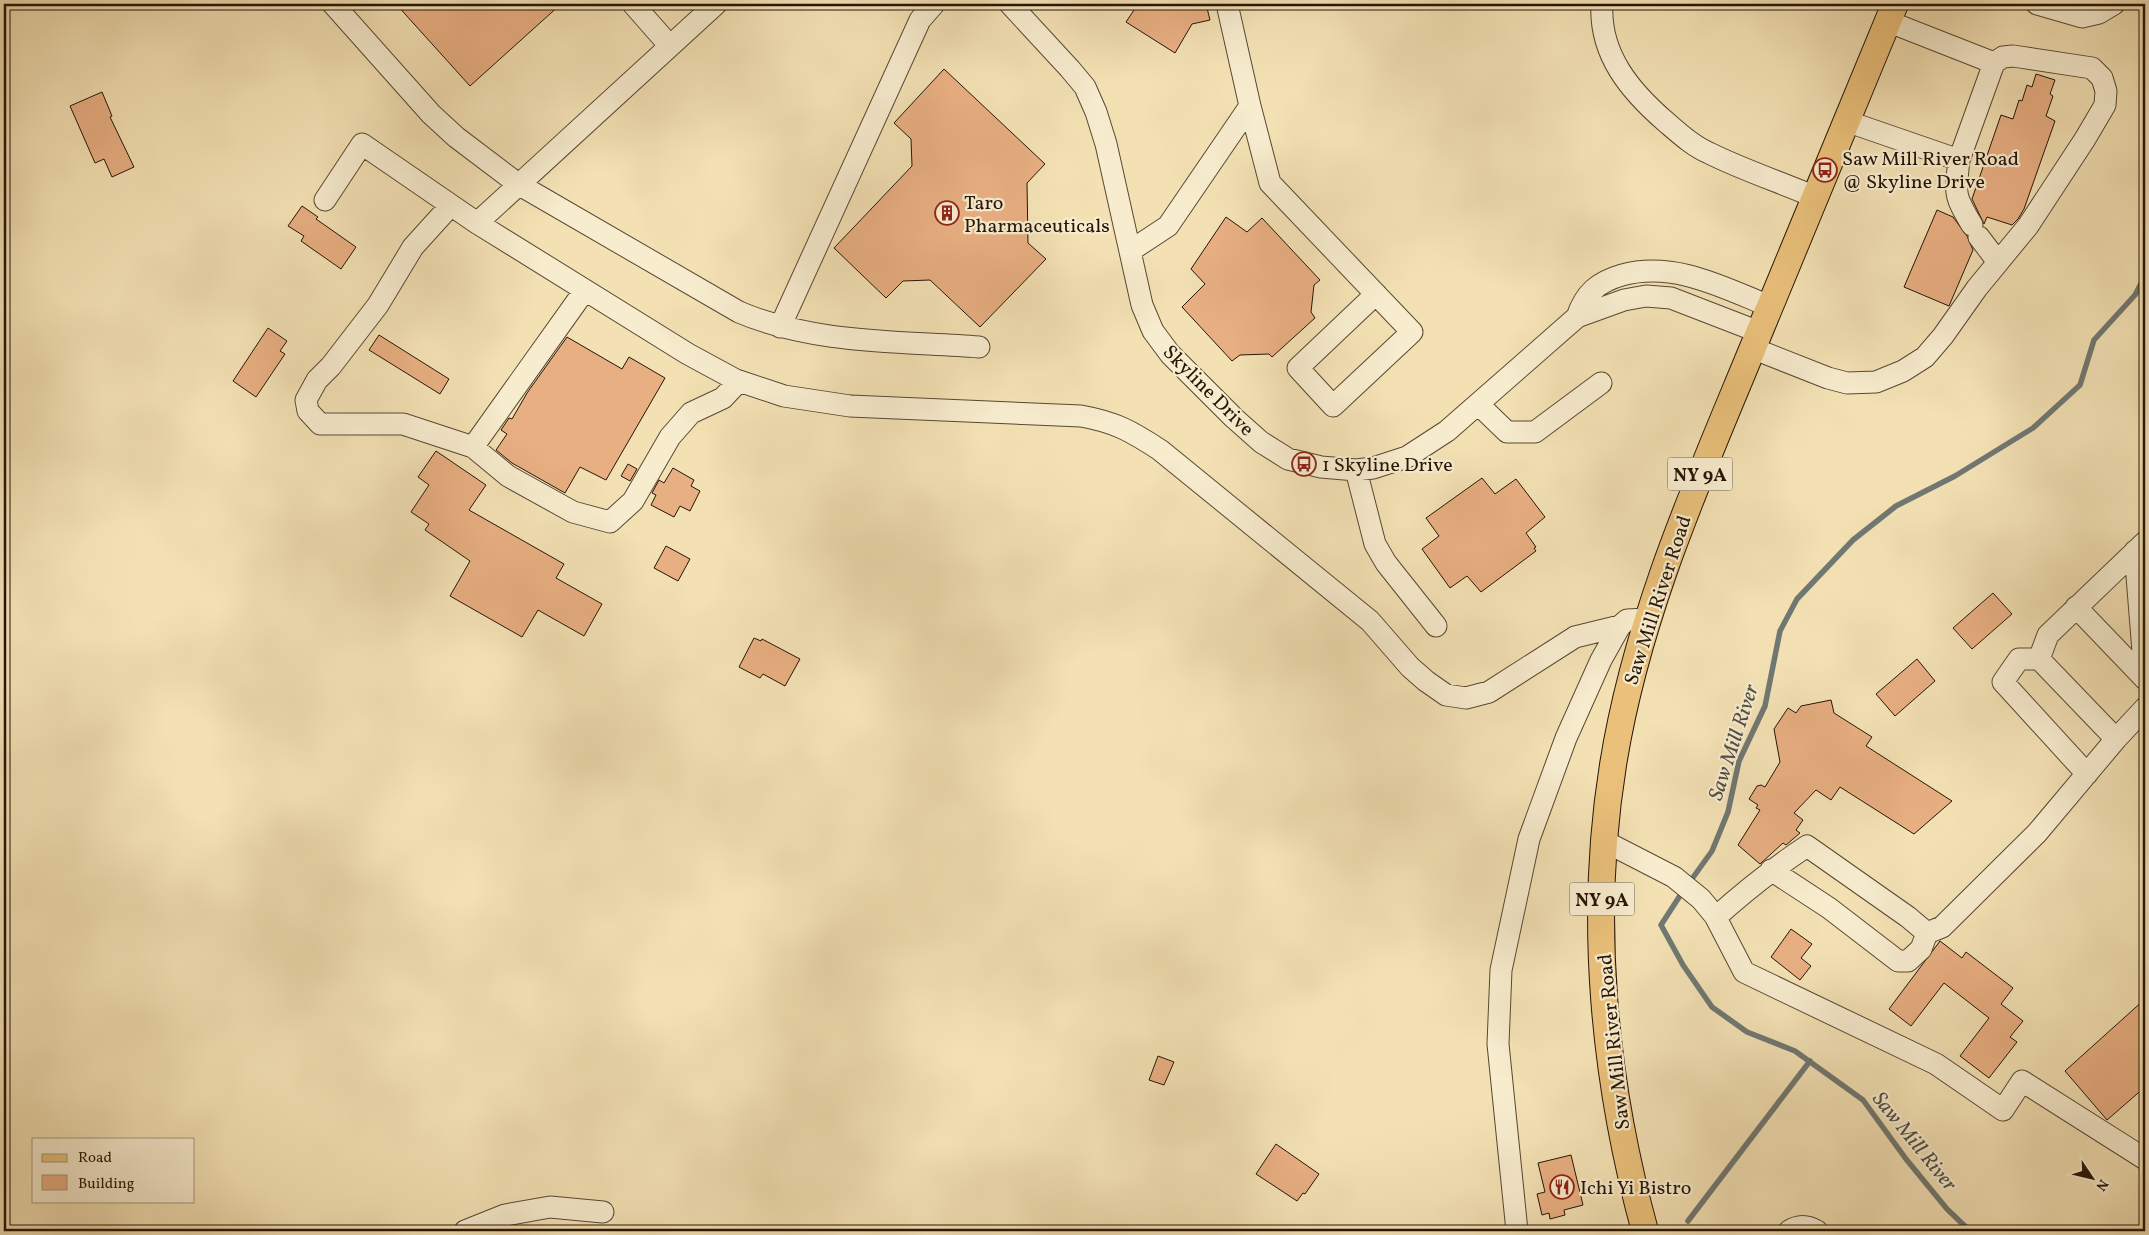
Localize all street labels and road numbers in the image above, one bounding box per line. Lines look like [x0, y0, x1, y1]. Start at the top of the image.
street label: Skyline Drive [1156, 339, 1260, 443]
road number: NY 9A [1668, 458, 1732, 490]
street label: Saw Mill River Road [1618, 512, 1700, 689]
road number: NY 9A [1570, 882, 1634, 916]
street label: Saw Mill River Road [1592, 952, 1638, 1131]

